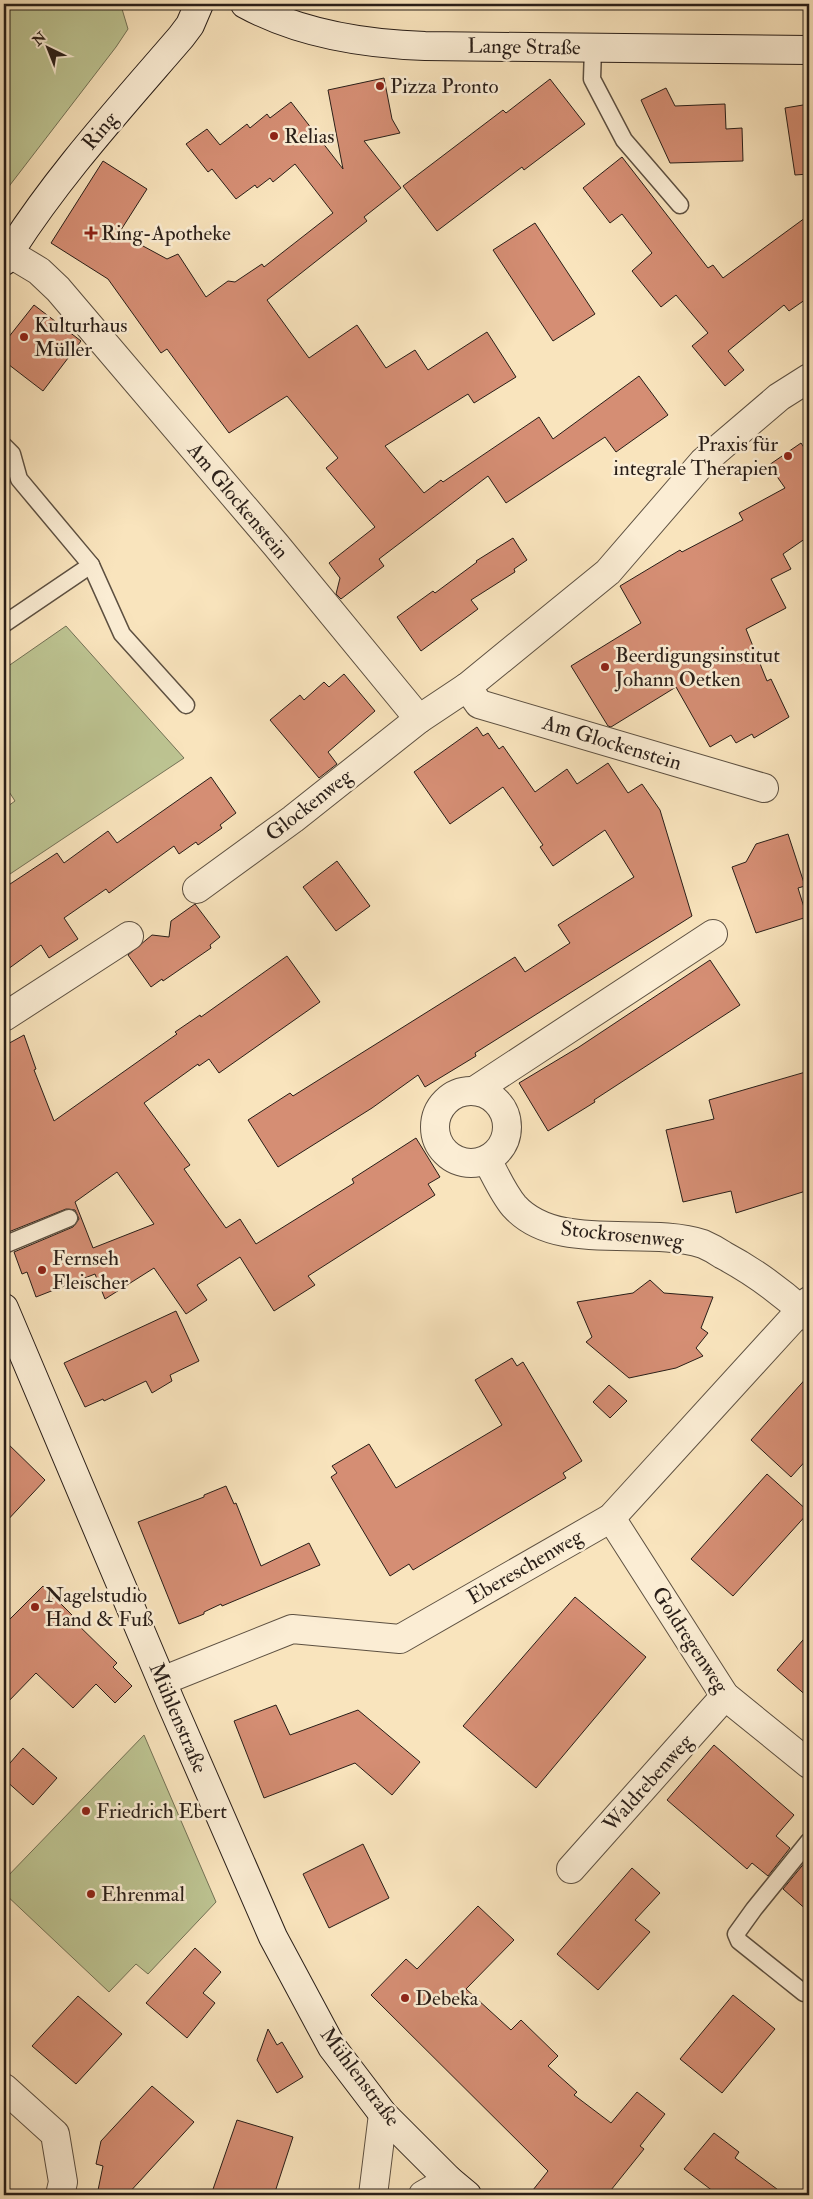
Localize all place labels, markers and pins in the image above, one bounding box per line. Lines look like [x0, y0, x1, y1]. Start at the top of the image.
place label: Pizza Pronto [390, 73, 499, 100]
marker: Pizza Pronto [374, 80, 386, 92]
place label: Relias [284, 123, 334, 150]
marker: Relias [268, 130, 280, 142]
place label: Ring-Apotheke [101, 220, 231, 247]
marker: Ring-Apotheke [85, 227, 97, 239]
place label: Kulturhaus Müller [34, 312, 128, 363]
marker: Kulturhaus Müller [18, 331, 30, 343]
place label: Praxis für integrale Therapien [613, 431, 778, 482]
marker: Praxis für integrale Therapien [782, 450, 794, 462]
place label: Beerdigungsinstitut Johann Oetken [614, 642, 780, 693]
marker: Beerdigungsinstitut Johann Oetken [599, 661, 611, 673]
place label: Fernseh Fleischer [52, 1245, 128, 1296]
marker: Fernseh Fleischer [36, 1264, 48, 1276]
place label: Nagelstudio Hand & Fuß [45, 1582, 153, 1633]
marker: Nagelstudio Hand & Fuß [29, 1601, 41, 1613]
place label: Friedrich Ebert [96, 1798, 227, 1825]
marker: Friedrich Ebert [80, 1805, 92, 1817]
place label: Ehrenmal [101, 1881, 185, 1908]
marker: Ehrenmal [85, 1888, 97, 1900]
place label: Debeka [415, 1985, 479, 2012]
marker: Debeka [399, 1992, 411, 2004]

